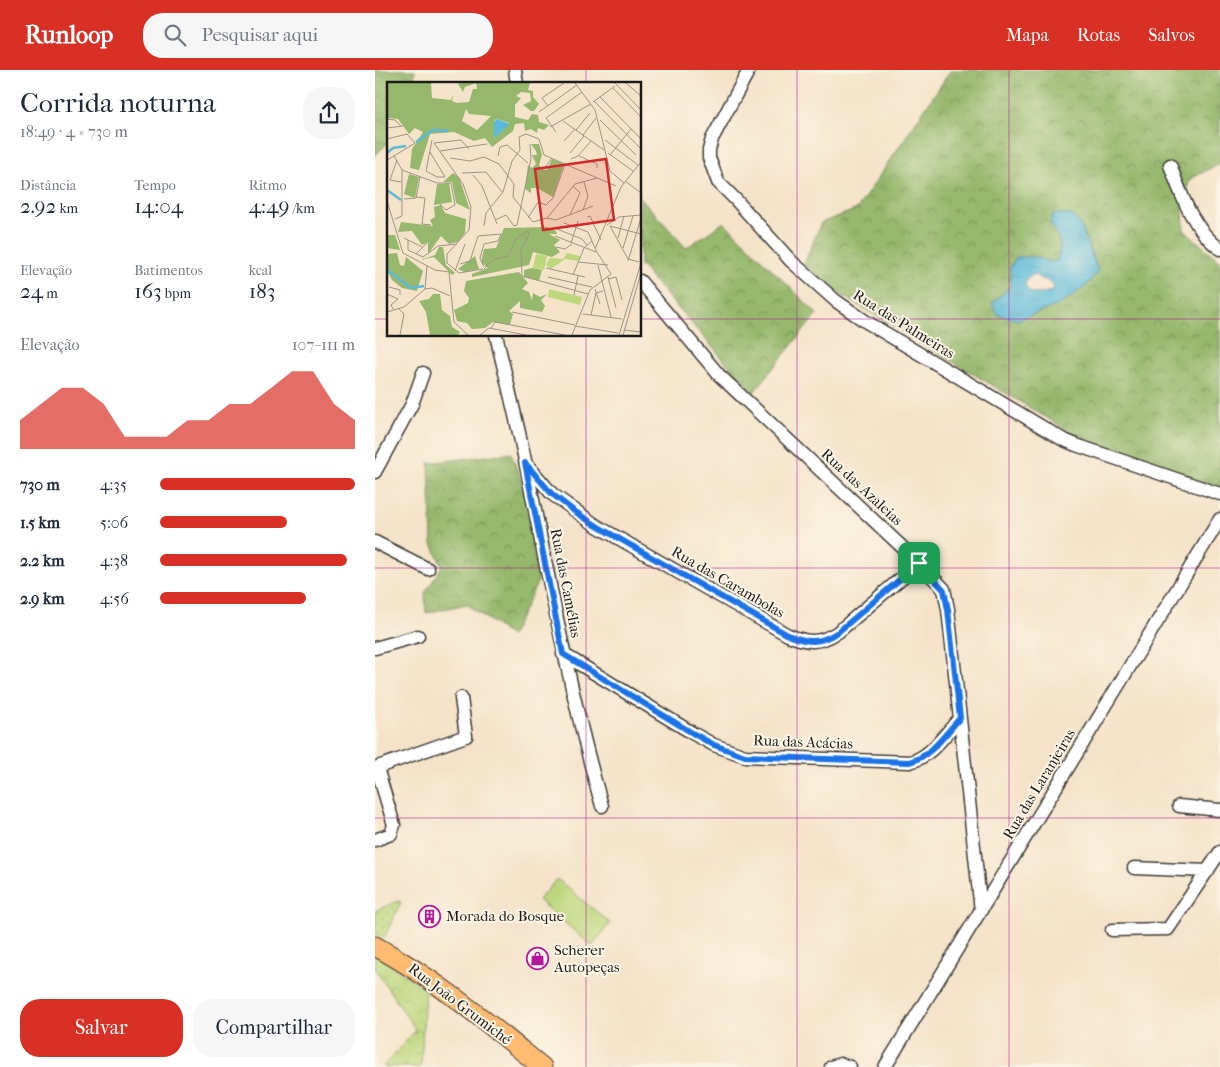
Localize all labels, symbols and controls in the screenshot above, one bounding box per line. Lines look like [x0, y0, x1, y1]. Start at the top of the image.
search box [143, 13, 493, 58]
text: Runloop [25, 21, 113, 49]
icon: search [161, 21, 189, 49]
text: Pesquisar aqui [201, 24, 318, 46]
text: Mapa [1006, 25, 1049, 46]
text: Rotas [1077, 25, 1120, 46]
text: Salvos [1148, 25, 1195, 46]
inset map [387, 82, 641, 336]
text: Corrida noturna [20, 86, 216, 119]
button: share [303, 87, 355, 139]
text: 18:49 · 4 × 730 m [20, 122, 128, 141]
text: Distância [20, 177, 76, 194]
text: Tempo [134, 177, 176, 194]
text: Ritmo [249, 177, 287, 194]
text: 2.92 [20, 194, 56, 218]
text: 14:04 [134, 194, 183, 218]
text: 4:49 [249, 194, 290, 218]
text: km [56, 200, 78, 217]
text: /km [290, 200, 315, 217]
text: Elevação [20, 262, 72, 279]
text: Batimentos [134, 262, 203, 279]
text: kcal [249, 262, 272, 279]
text: 24 [20, 279, 43, 303]
text: 163 [134, 279, 162, 303]
text: 183 [249, 279, 275, 303]
text: m [43, 285, 58, 302]
text: bpm [162, 285, 191, 302]
street label: Rua das Palmeiras [850, 286, 958, 363]
text: Elevação [20, 335, 80, 354]
text: 107–111 m [292, 335, 355, 354]
street label: Rua das Azaleias [818, 445, 907, 530]
text: 730 m [20, 475, 60, 494]
text: 4:35 [100, 475, 127, 494]
text: 1.5 km [20, 513, 60, 532]
text: 5:06 [100, 513, 128, 532]
street label: Rua das Camélias [547, 527, 586, 640]
street label: Rua das Carambolas [668, 542, 788, 622]
pin [898, 542, 940, 584]
icon: arrive [905, 549, 933, 577]
text: 2.2 km [20, 551, 65, 570]
text: 4:38 [100, 551, 128, 570]
text: 2.9 km [20, 589, 64, 608]
text: 4:56 [100, 589, 129, 608]
street label: Rua das Laranjeiras [999, 725, 1079, 842]
street label: Rua das Acácias [753, 731, 854, 753]
building icon: Morada do Bosque [418, 904, 442, 928]
place label: Morada do Bosque [446, 907, 565, 925]
place label: Scherer Autopeças [553, 941, 620, 976]
shop icon: Scherer Autopeças [526, 947, 550, 971]
street label: Rua João Grumiché [405, 959, 516, 1049]
button: Salvar [20, 999, 183, 1057]
button: Compartilhar [193, 999, 355, 1057]

